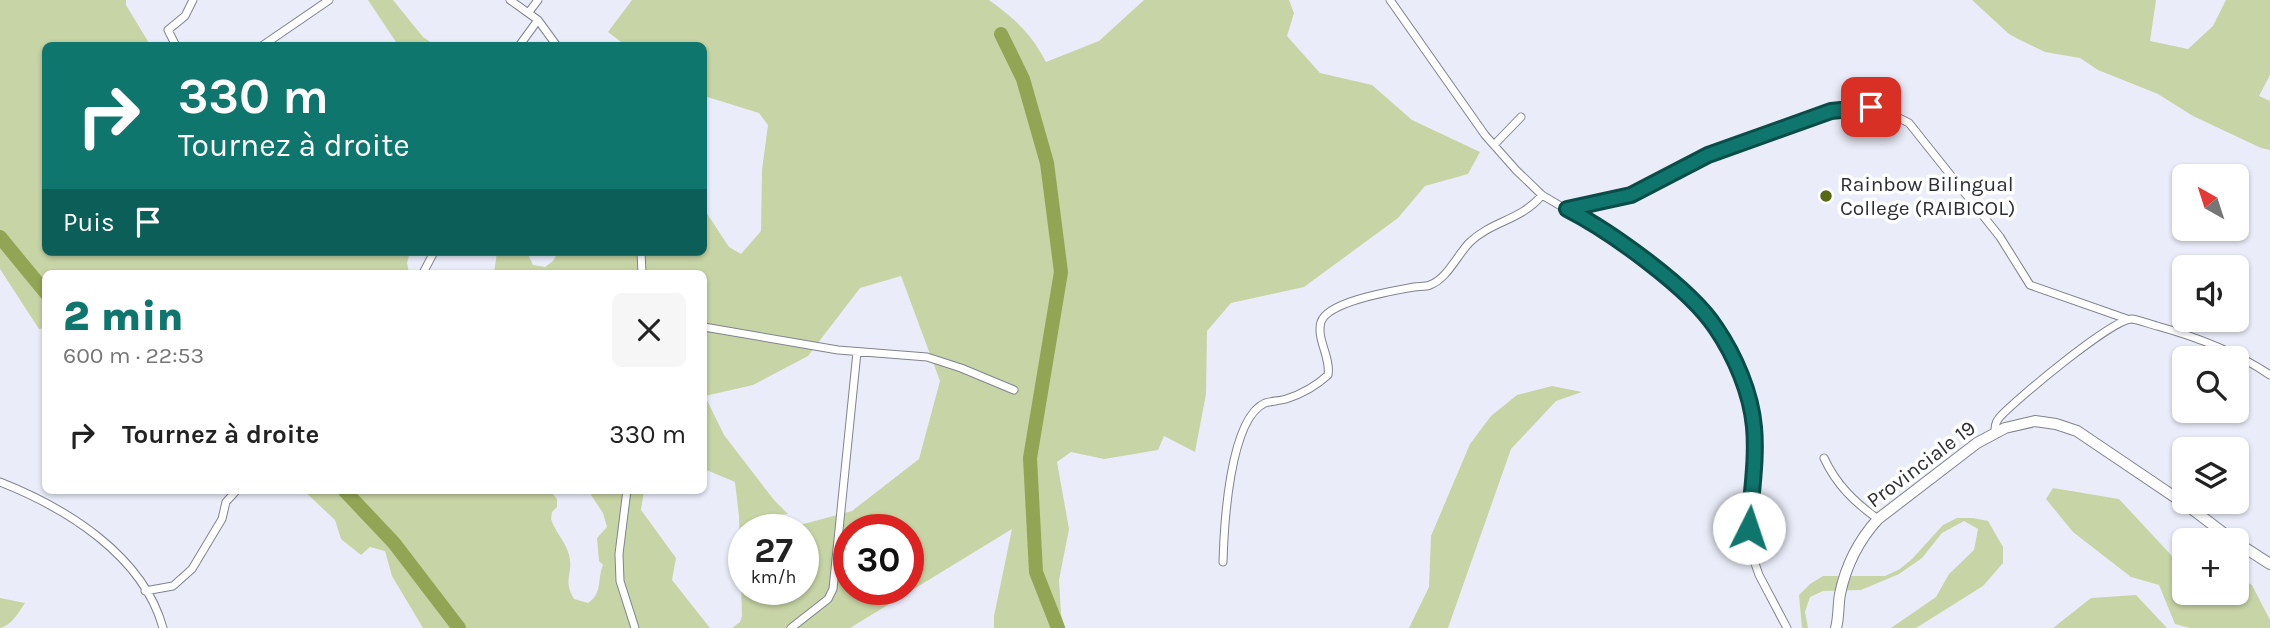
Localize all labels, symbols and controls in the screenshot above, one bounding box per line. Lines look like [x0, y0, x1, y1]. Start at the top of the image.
text: 330 m [178, 68, 329, 125]
icon: right [63, 70, 154, 161]
pin [1841, 77, 1901, 137]
icon: arrive [1852, 88, 1890, 126]
text: Tournez à droite [178, 127, 410, 164]
north arrow [2172, 164, 2249, 242]
map controls [2172, 164, 2249, 605]
place label: Rainbow Bilingual College (RAIBICOL) [1840, 172, 2015, 220]
marker: Rainbow Bilingual College (RAIBICOL) [1818, 188, 1834, 204]
icon: arrive [129, 203, 167, 241]
text: Puis [63, 207, 115, 238]
button: sound [2172, 255, 2249, 332]
text: 2 min [63, 291, 183, 341]
button: close [612, 293, 686, 367]
text: 600 m · 22:53 [63, 342, 204, 369]
button: search [2172, 346, 2249, 423]
street label: Provinciale 19 [1862, 415, 1980, 513]
icon: right [63, 416, 101, 454]
text: Tournez à droite [122, 419, 319, 450]
text: 330 m [609, 419, 686, 450]
button: layers [2172, 437, 2249, 514]
position arrow [1712, 491, 1786, 565]
speed limit sign: 30 [833, 514, 924, 605]
button: + [2172, 528, 2249, 605]
text: 27 [754, 530, 793, 571]
text: km/h [751, 566, 796, 588]

